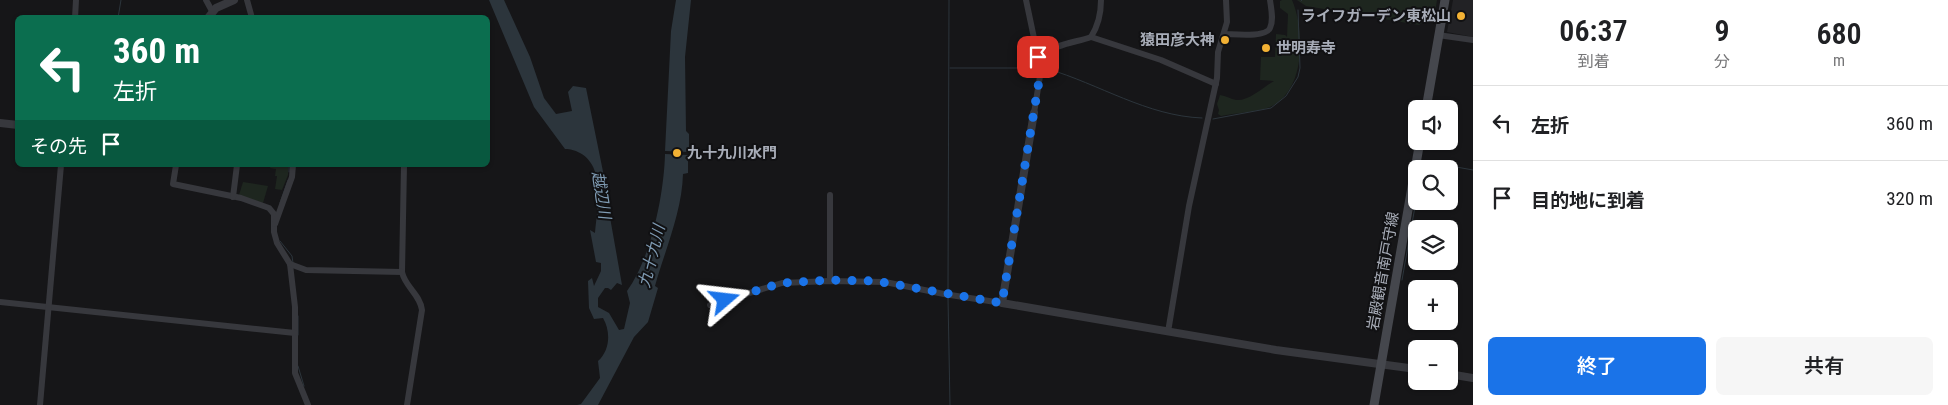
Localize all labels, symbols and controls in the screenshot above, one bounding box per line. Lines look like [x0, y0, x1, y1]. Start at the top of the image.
place label: ライフガーデン東松山 [1301, 7, 1451, 25]
marker: ライフガーデン東松山 [1455, 10, 1467, 22]
text: 06:37 [1559, 13, 1628, 48]
text: 9 [1714, 13, 1730, 48]
text: 680 [1816, 16, 1862, 51]
text: 360 m [113, 31, 200, 72]
place label: 猿田彦大神 [1140, 31, 1215, 49]
marker: 猿田彦大神 [1219, 34, 1231, 46]
icon: left [30, 35, 95, 100]
pin [1017, 36, 1059, 78]
place label: 世明寿寺 [1276, 39, 1336, 57]
marker: 世明寿寺 [1260, 42, 1272, 54]
icon: arrive [1024, 43, 1052, 71]
text: m [1833, 51, 1845, 70]
text: 到着 [1577, 52, 1610, 71]
text: 分 [1714, 52, 1730, 71]
text: 左折 [113, 79, 157, 104]
map controls [1408, 100, 1458, 390]
button: sound [1408, 100, 1458, 150]
icon: left [1488, 109, 1516, 137]
text: 360 m [1886, 112, 1933, 135]
text: 左折 [1531, 114, 1569, 137]
icon: arrive [97, 130, 125, 158]
text: その先 [30, 135, 87, 158]
place label: 九十九川水門 [687, 144, 777, 162]
marker: 九十九川水門 [671, 147, 683, 159]
button: search [1408, 160, 1458, 210]
water label: 越辺川 [588, 170, 615, 222]
icon: arrive [1488, 184, 1516, 212]
text: 320 m [1886, 187, 1933, 210]
text: 目的地に到着 [1531, 189, 1645, 212]
street label: 岩殿観音南戸守線 [1364, 210, 1402, 332]
button: layers [1408, 220, 1458, 270]
water label: 九十九川 [635, 221, 669, 289]
position arrow [698, 273, 750, 325]
button: + [1408, 280, 1458, 330]
button: 終了 [1488, 337, 1706, 395]
button: 共有 [1716, 337, 1933, 395]
button: − [1408, 340, 1458, 390]

